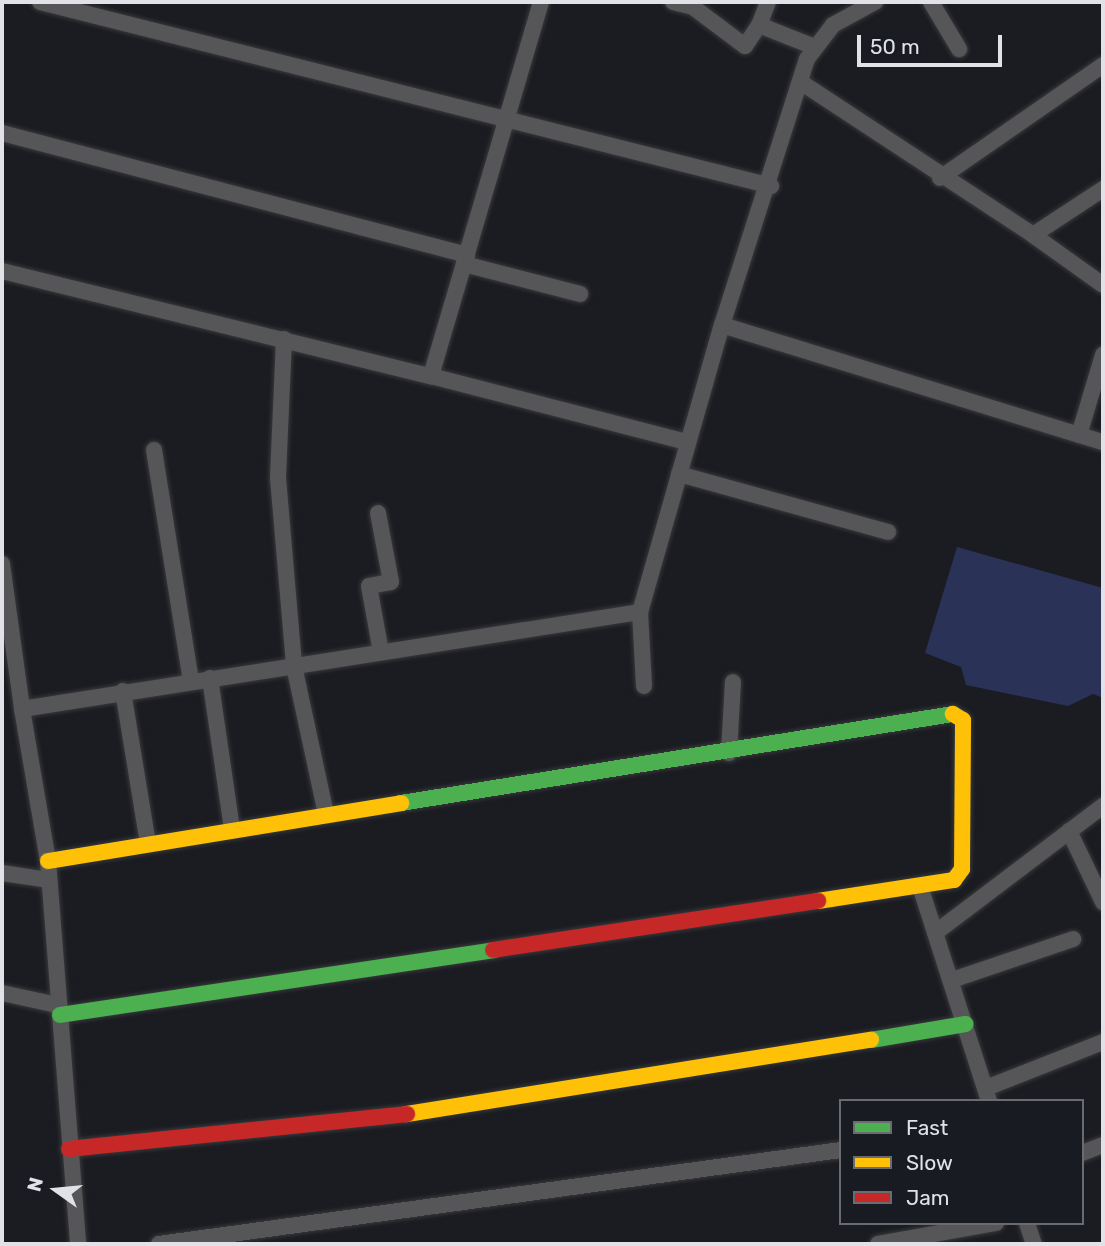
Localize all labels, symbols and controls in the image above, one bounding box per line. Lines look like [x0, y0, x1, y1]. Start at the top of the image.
scale bar [860, 21, 1005, 65]
text: 50 m [870, 34, 920, 59]
legend [839, 1099, 1084, 1225]
text: Fast [906, 1115, 948, 1140]
text: Slow [906, 1150, 953, 1175]
north arrow [21, 1155, 91, 1225]
text: N [22, 1175, 48, 1194]
text: Jam [906, 1185, 950, 1210]

